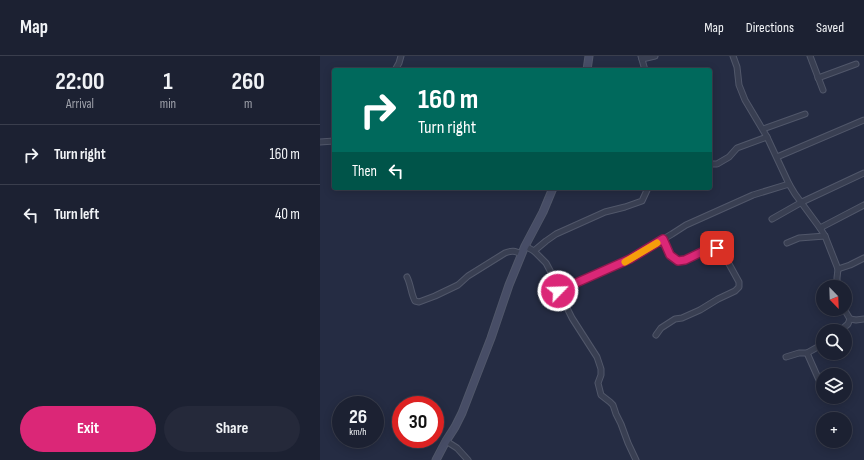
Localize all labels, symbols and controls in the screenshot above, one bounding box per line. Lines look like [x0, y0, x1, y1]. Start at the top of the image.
text: Map [20, 16, 48, 39]
text: Map [704, 19, 724, 36]
text: Directions [746, 19, 794, 36]
text: Saved [816, 19, 844, 36]
text: 22:00 [55, 67, 105, 96]
text: 1 [163, 67, 173, 96]
text: 260 [231, 67, 265, 96]
text: 160 m [418, 83, 478, 116]
icon: right [352, 84, 404, 136]
text: Arrival [66, 96, 94, 112]
text: min [160, 96, 176, 112]
text: m [244, 96, 252, 112]
text: Turn right [418, 117, 476, 138]
icon: right [20, 144, 42, 166]
text: Turn right [54, 145, 106, 164]
text: 160 m [269, 145, 300, 164]
icon: left [385, 160, 407, 182]
text: Then [352, 162, 377, 181]
icon: left [20, 204, 42, 226]
text: Turn left [54, 205, 99, 224]
text: 40 m [275, 205, 300, 224]
pin [700, 231, 734, 265]
icon: arrive [706, 237, 728, 259]
position arrow [537, 270, 579, 312]
north arrow [816, 280, 852, 316]
map controls [816, 280, 852, 448]
button: search [816, 324, 852, 360]
button: layers [816, 368, 852, 404]
speed limit sign: 30 [392, 396, 444, 448]
text: 26 [349, 405, 367, 429]
button: Exit [20, 406, 156, 452]
button: Share [164, 406, 300, 452]
button: + [816, 412, 852, 448]
text: km/h [349, 426, 367, 438]

